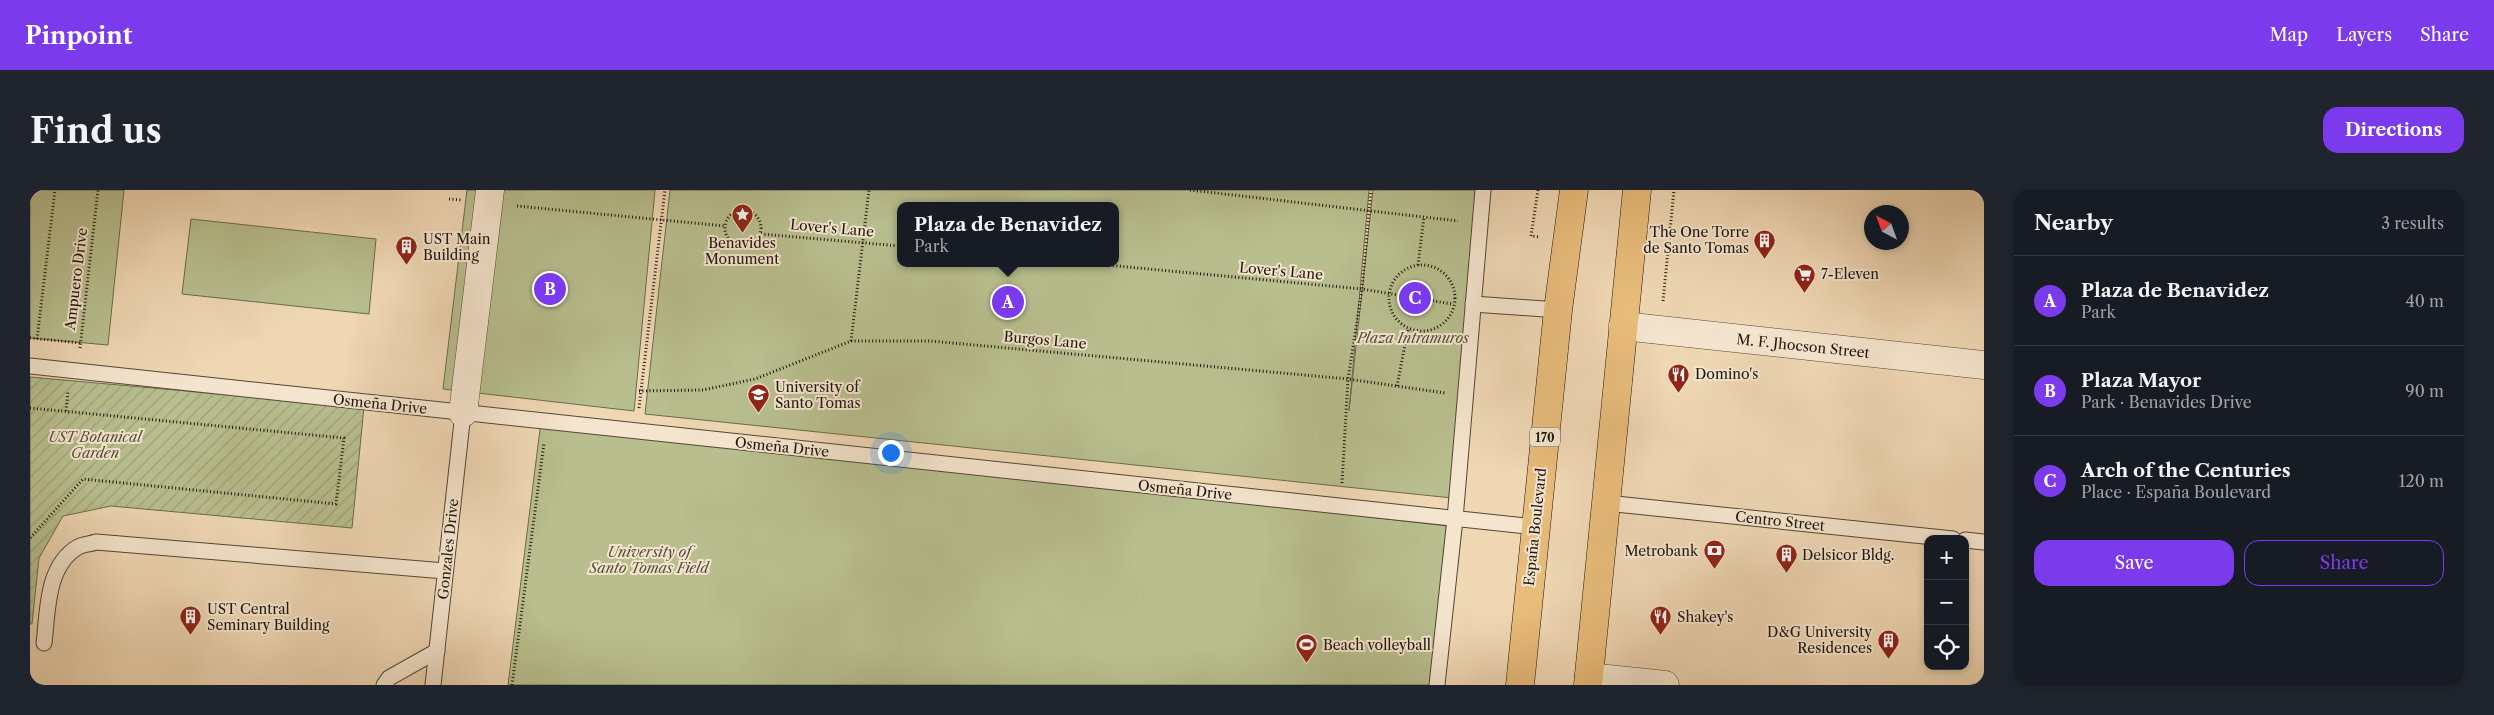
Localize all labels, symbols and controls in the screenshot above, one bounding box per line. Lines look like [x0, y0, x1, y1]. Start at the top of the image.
text: Pinpoint [25, 21, 132, 50]
text: Map [2270, 24, 2308, 46]
text: Layers [2336, 24, 2392, 46]
text: Share [2420, 24, 2469, 46]
button: Directions [2323, 107, 2464, 153]
text: Find us [30, 109, 162, 152]
popup [897, 202, 1119, 267]
place icon: Benavides Monument [730, 203, 754, 234]
north arrow [1864, 205, 1909, 250]
text: Nearby [2034, 210, 2113, 235]
text: Plaza de Benavidez [914, 213, 1102, 236]
text: 3 results [2381, 213, 2444, 233]
street label: Lover's Lane [789, 215, 875, 241]
place label: The One Torre de Santo Tomas [1643, 223, 1749, 257]
street label: Ampuero Drive [61, 227, 91, 332]
building icon: The One Torre de Santo Tomas [1753, 228, 1777, 259]
place label: UST Main Building [423, 230, 491, 264]
place label: Benavides Monument [705, 234, 779, 268]
building icon: UST Main Building [395, 235, 419, 266]
text: Park [914, 236, 949, 256]
street label: Lover's Lane [1238, 258, 1324, 284]
supermarket icon: 7-Eleven [1793, 262, 1817, 293]
place label: 7-Eleven [1821, 265, 1879, 283]
pin: B [534, 270, 566, 308]
pin: C [1399, 279, 1431, 317]
text: Plaza de Benavidez [2081, 279, 2269, 302]
pin: A [992, 283, 1024, 321]
text: A [2044, 291, 2056, 311]
text: 40 m [2405, 291, 2444, 311]
text: Park [2081, 302, 2116, 322]
street label: Burgos Lane [1003, 327, 1087, 353]
park label: Plaza Intramuros [1356, 329, 1470, 347]
street label: M. F. Jhocson Street [1736, 330, 1870, 362]
restaurant icon: Domino's [1667, 362, 1691, 393]
place label: Domino's [1695, 365, 1758, 383]
text: Plaza Mayor [2081, 369, 2201, 392]
place label: University of Santo Tomas [775, 378, 861, 412]
text: B [2044, 381, 2056, 401]
text: 90 m [2405, 381, 2444, 401]
school or university icon: University of Santo Tomas [747, 383, 771, 414]
street label: Osmeña Drive [332, 390, 428, 418]
text: Park · Benavides Drive [2081, 392, 2252, 412]
park label: UST Botanical Garden [48, 428, 143, 462]
road number: 170 [1530, 428, 1560, 446]
street label: Osmeña Drive [734, 433, 830, 461]
your location [878, 440, 904, 466]
text: Arch of the Centuries [2081, 459, 2291, 482]
street label: España Boulevard [1520, 466, 1550, 587]
text: C [2044, 471, 2056, 491]
text: 120 m [2399, 471, 2444, 491]
street label: Osmeña Drive [1137, 476, 1233, 504]
text: Place · España Boulevard [2081, 482, 2271, 502]
street label: Gonzales Drive [434, 497, 462, 600]
street label: Centro Street [1734, 507, 1826, 535]
map controls [1924, 535, 1969, 670]
button: + [1924, 535, 1969, 580]
bank icon: Metrobank [1702, 539, 1726, 570]
button: Save [2034, 540, 2234, 586]
button: Share [2244, 540, 2444, 586]
place label: Metrobank [1624, 542, 1699, 560]
park label: University of Santo Tomas Field [588, 543, 710, 577]
building icon: Delsicor Bldg. [1774, 543, 1798, 574]
place label: Delsicor Bldg. [1802, 546, 1894, 564]
button: − [1924, 580, 1969, 625]
place label: UST Central Seminary Building [207, 600, 330, 634]
building icon: UST Central Seminary Building [179, 605, 203, 636]
restaurant icon: Shakey's [1649, 605, 1673, 636]
place label: Shakey's [1677, 608, 1733, 626]
place label: D&G University Residences [1767, 623, 1872, 657]
button: locate [1924, 625, 1969, 670]
building icon: D&G University Residences [1876, 628, 1900, 659]
sports icon: Beach volleyball [1295, 633, 1319, 664]
place label: Beach volleyball [1323, 636, 1431, 654]

